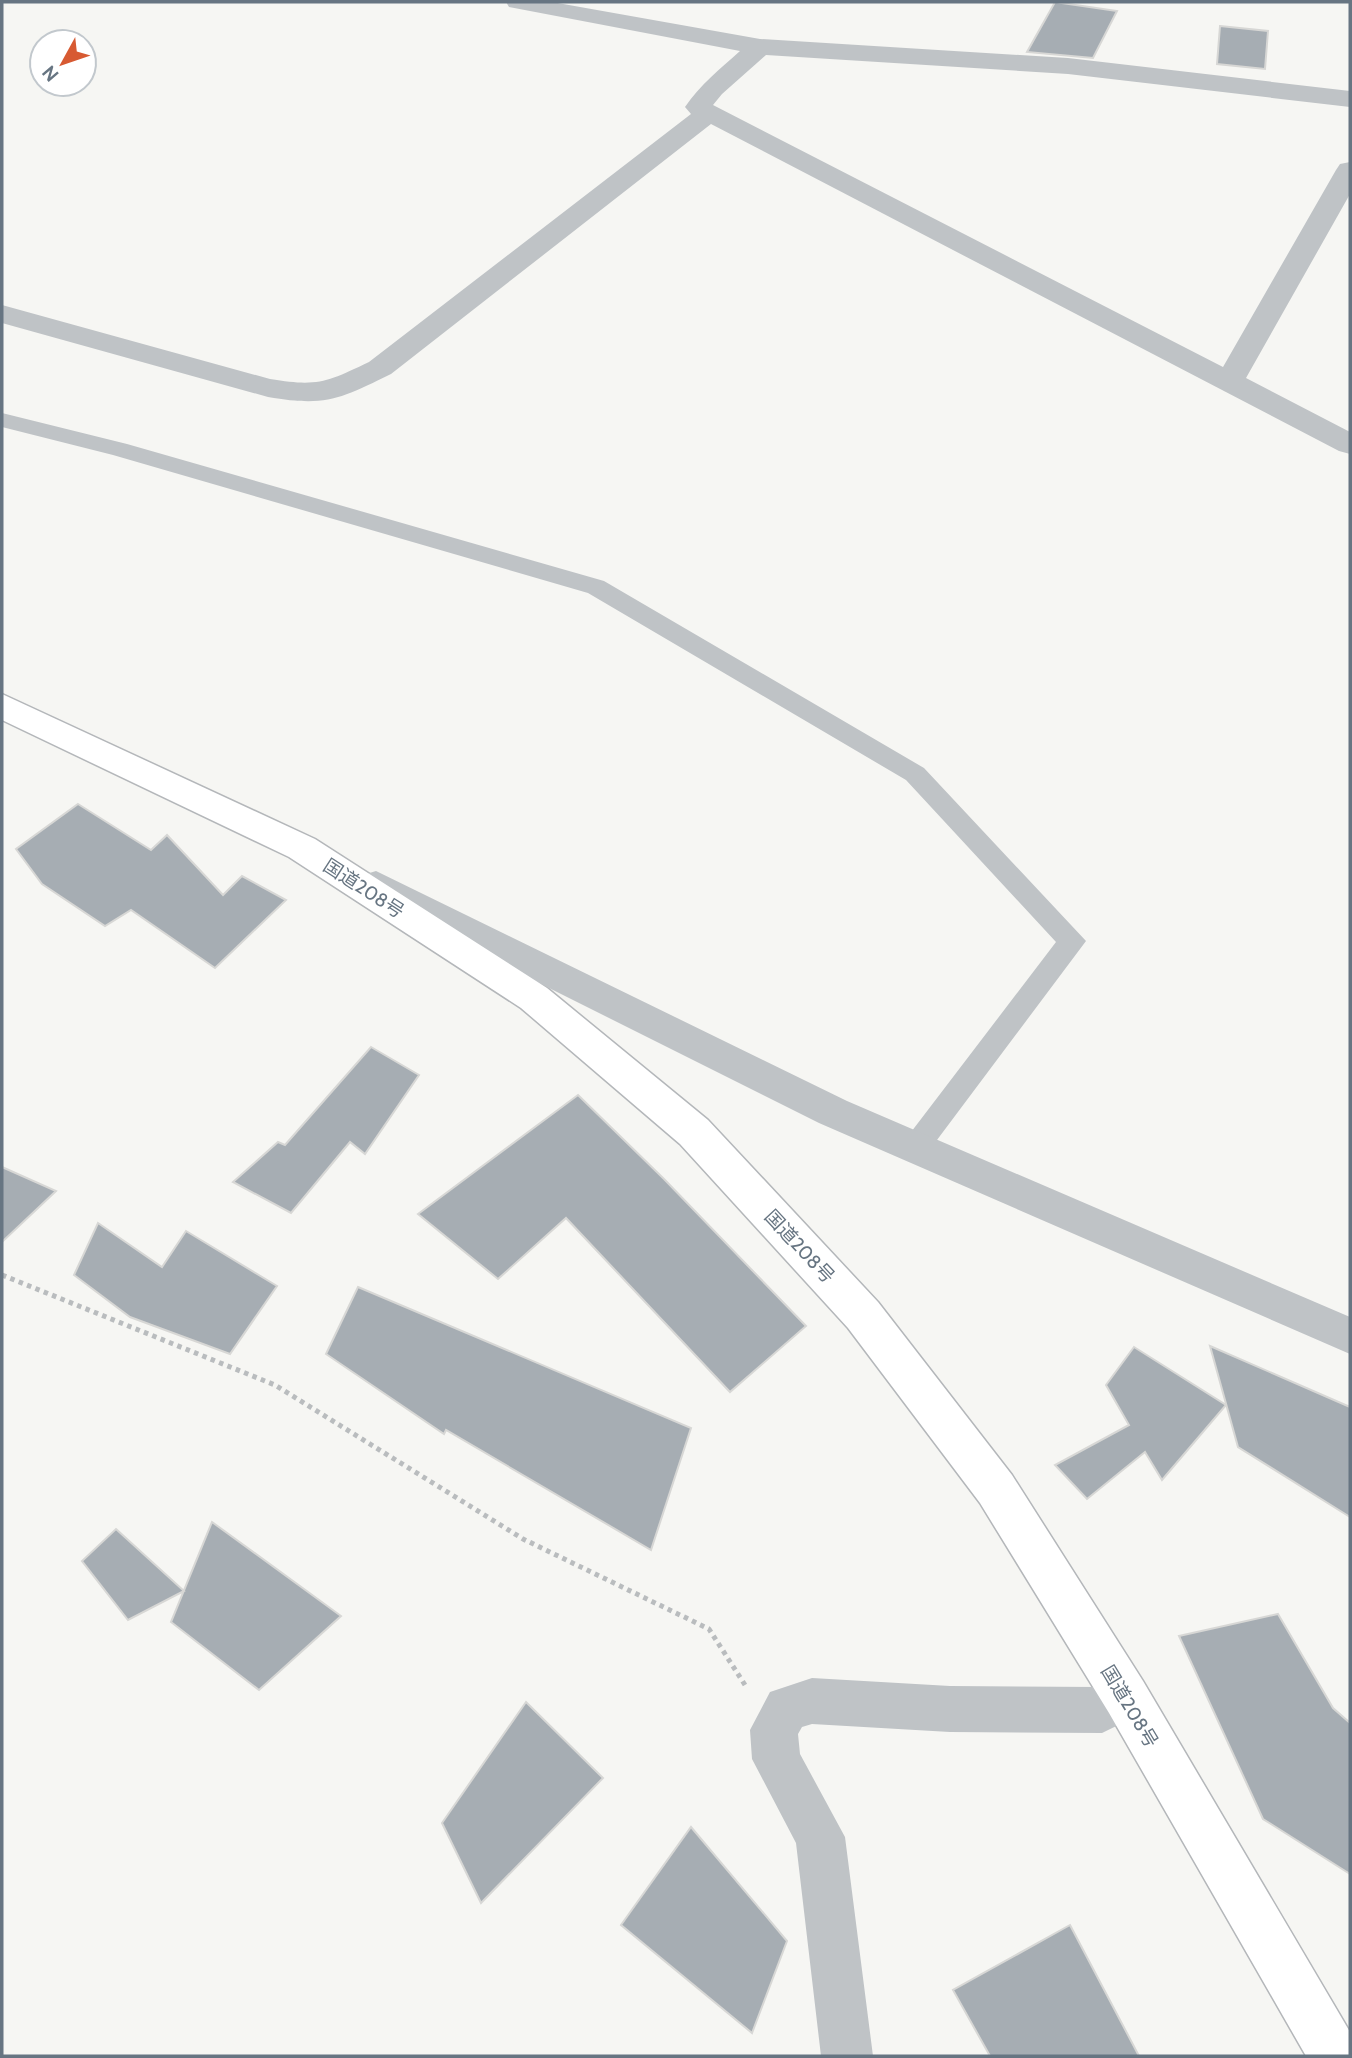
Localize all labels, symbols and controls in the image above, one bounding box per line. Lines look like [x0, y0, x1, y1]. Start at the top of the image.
north arrow [28, 28, 98, 98]
text: N [37, 61, 63, 86]
street label: 国道208号 [319, 854, 408, 923]
street label: 国道208号 [760, 1205, 839, 1288]
street label: 国道208号 [1096, 1661, 1163, 1751]

